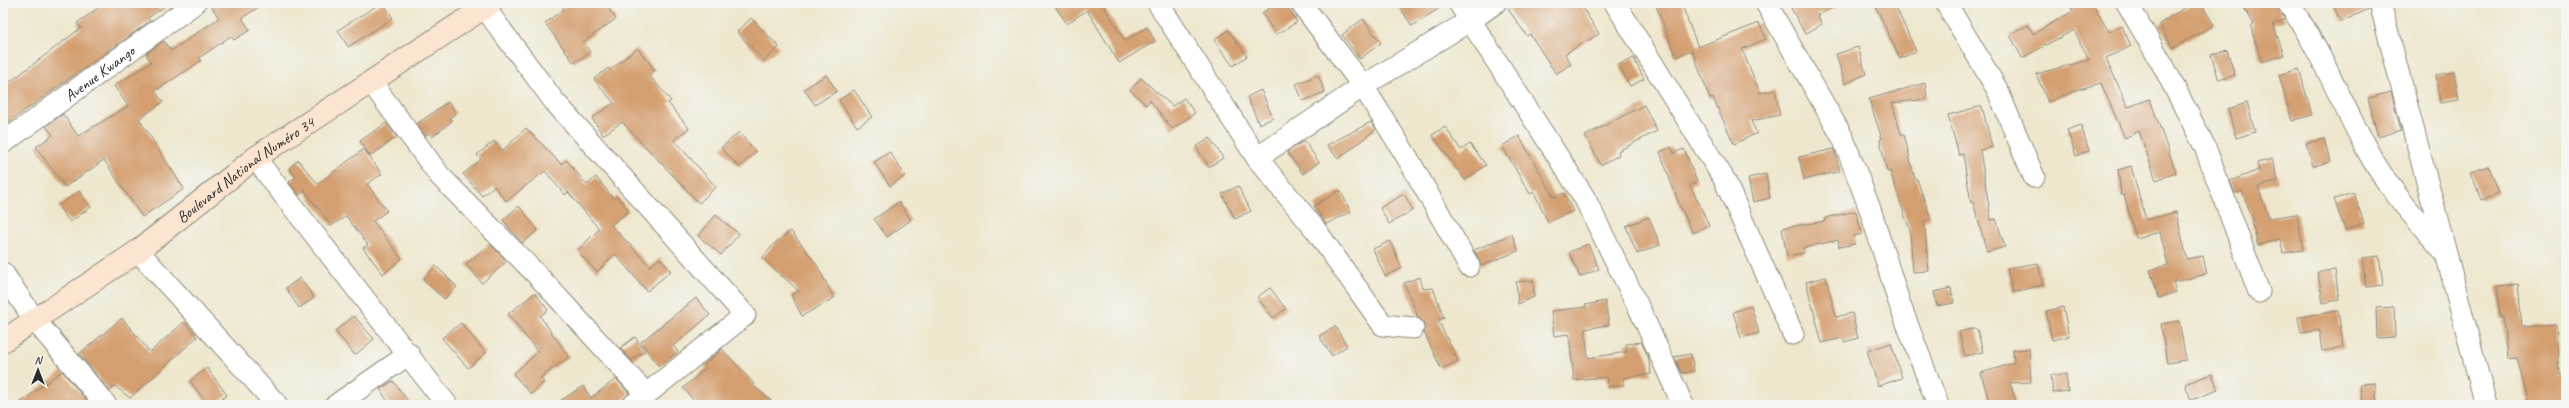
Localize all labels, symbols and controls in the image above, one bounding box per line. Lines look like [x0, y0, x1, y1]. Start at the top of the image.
street label: Avenue Kwango [61, 40, 141, 106]
street label: Boulevard National Numéro 34 [173, 112, 320, 228]
north arrow [18, 350, 58, 390]
text: N [35, 353, 44, 367]

